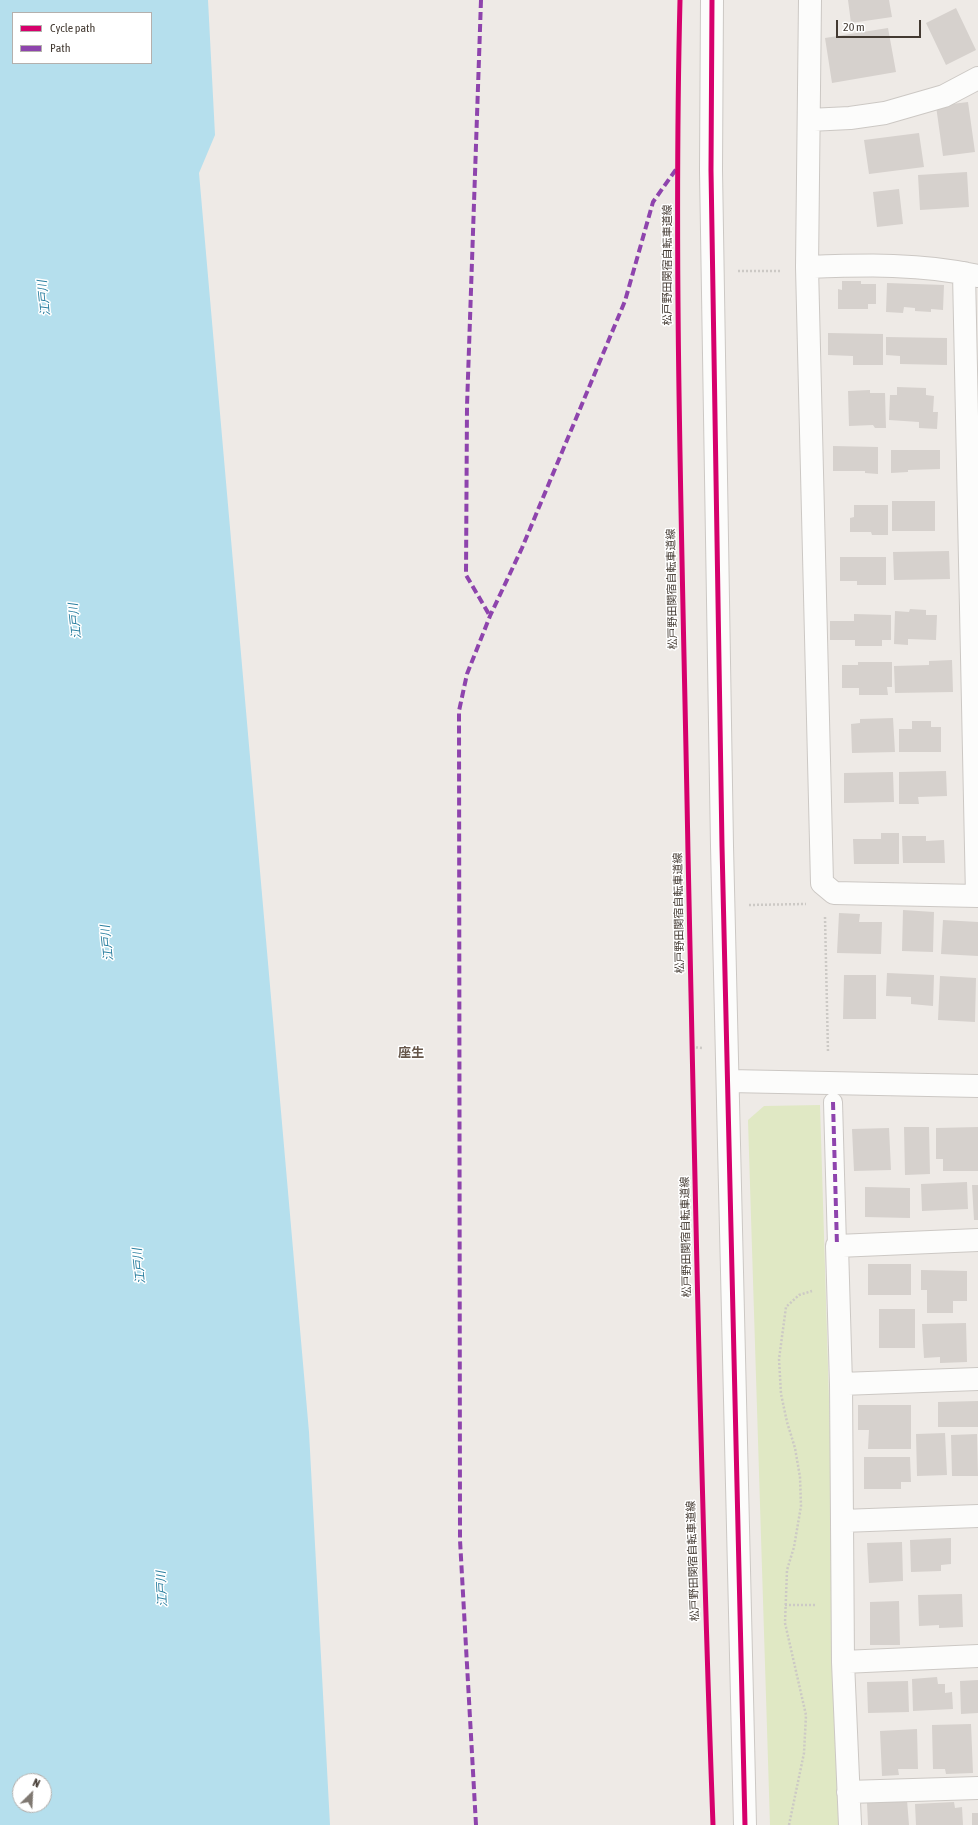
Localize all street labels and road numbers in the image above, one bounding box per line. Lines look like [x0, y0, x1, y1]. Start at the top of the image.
street label: 松戸野田関宿自転車道線 [661, 205, 675, 325]
street label: 松戸野田関宿自転車道線 [664, 528, 680, 650]
street label: 松戸野田関宿自転車道線 [671, 852, 687, 974]
street label: 松戸野田関宿自転車道線 [678, 1176, 694, 1298]
street label: 松戸野田関宿自転車道線 [684, 1500, 702, 1622]

